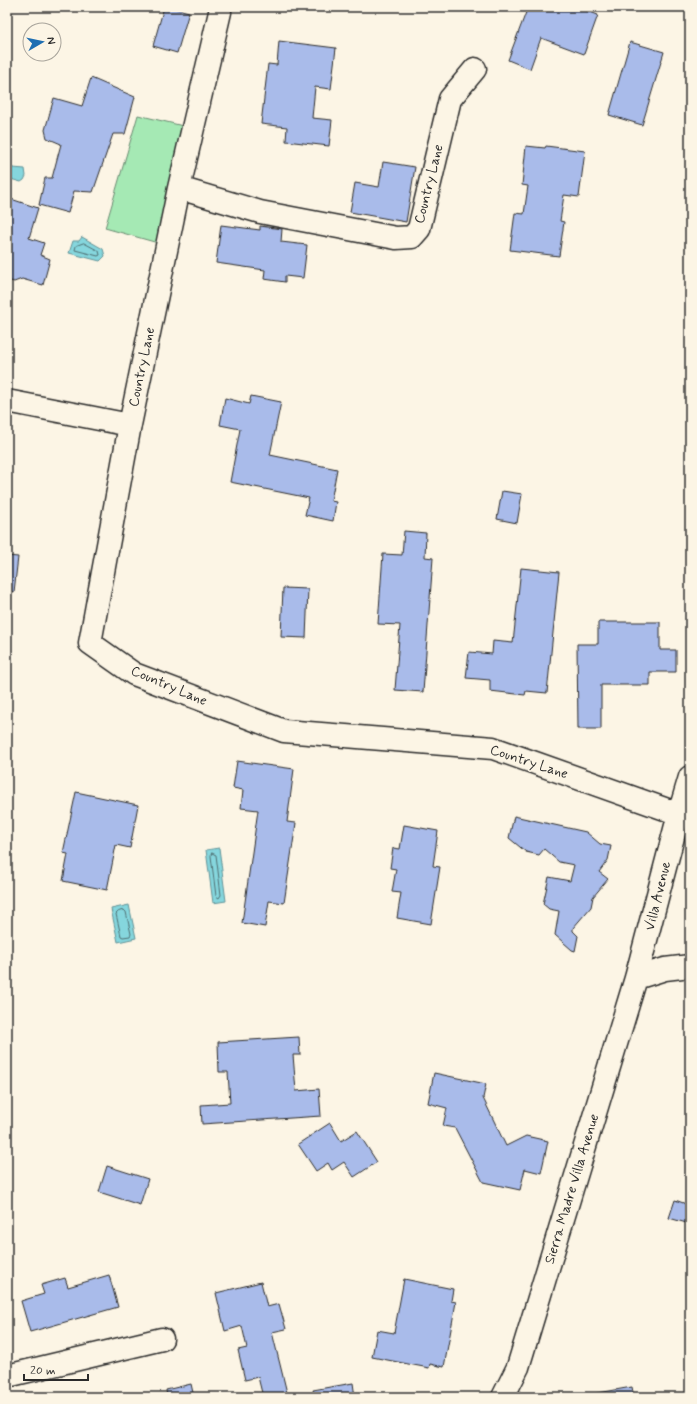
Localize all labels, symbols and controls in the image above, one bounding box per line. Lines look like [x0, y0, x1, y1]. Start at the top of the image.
north arrow [22, 22, 62, 62]
text: N [43, 36, 58, 45]
street label: Country Lane [410, 142, 448, 226]
street label: Country Lane [125, 325, 159, 409]
street label: Country Lane [128, 662, 210, 710]
street label: Country Lane [488, 741, 570, 783]
street label: Villa Avenue [641, 859, 675, 932]
street label: Sierra Madre Villa Avenue [541, 1112, 603, 1266]
scale bar [24, 1356, 88, 1382]
text: 20 m [30, 1363, 56, 1379]

